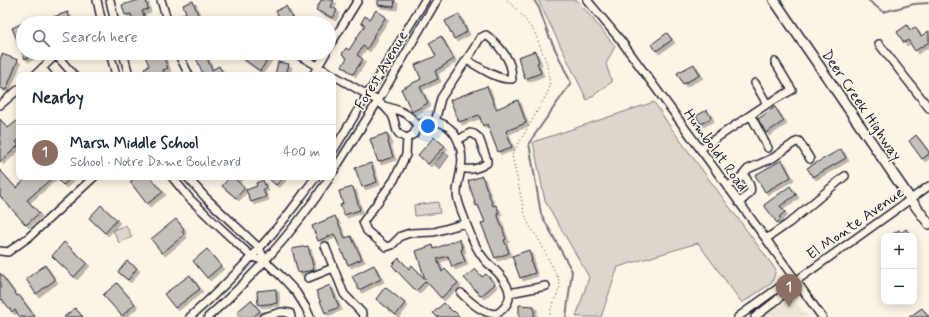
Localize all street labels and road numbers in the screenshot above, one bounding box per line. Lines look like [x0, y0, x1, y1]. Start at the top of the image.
street label: Forest Avenue [350, 27, 413, 114]
street label: Deer Creek Highway [817, 46, 906, 165]
street label: Humboldt Road [678, 105, 752, 196]
street label: El Monte Avenue [803, 183, 908, 265]

